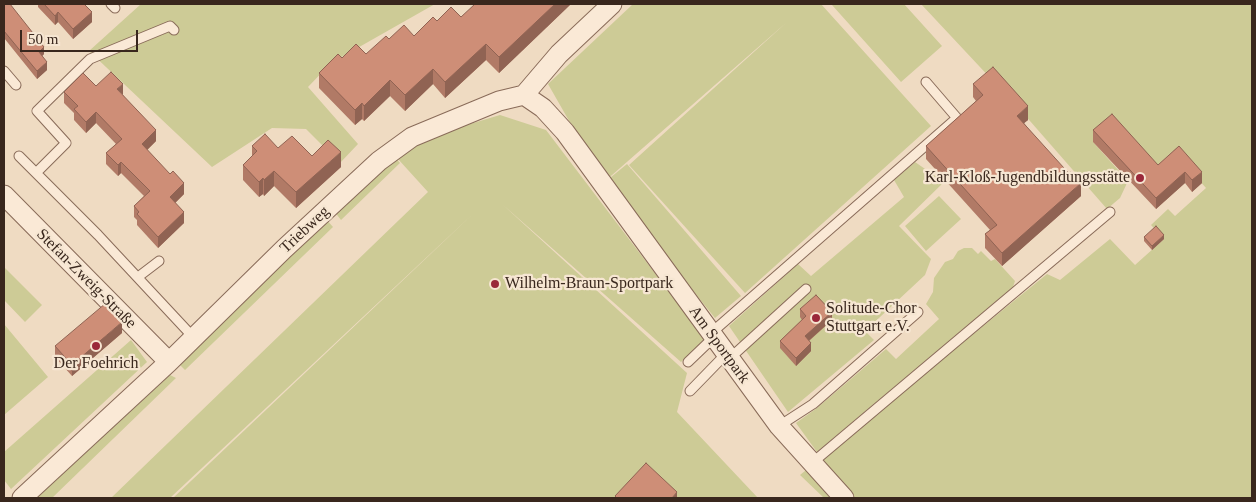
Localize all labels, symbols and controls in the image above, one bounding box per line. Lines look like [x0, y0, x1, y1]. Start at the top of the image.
scale bar [22, 20, 140, 52]
text: 50 m [28, 31, 58, 47]
place label: Karl-Kloß-Jugendbildungsstätte [925, 168, 1130, 188]
marker: Karl-Kloß-Jugendbildungsstätte [1134, 172, 1146, 184]
street label: Triebweg [276, 202, 334, 258]
street label: Stefan-Zweig-Straße [32, 225, 140, 333]
place label: Wilhelm-Braun-Sportpark [505, 274, 673, 294]
marker: Wilhelm-Braun-Sportpark [489, 278, 501, 290]
place label: Solitude-Chor Stuttgart e.V. [826, 299, 917, 337]
street label: Am Sportpark [684, 303, 754, 387]
marker: Solitude-Chor Stuttgart e.V. [810, 312, 822, 324]
marker: Der Foehrich [90, 340, 102, 352]
place label: Der Foehrich [54, 354, 138, 374]

